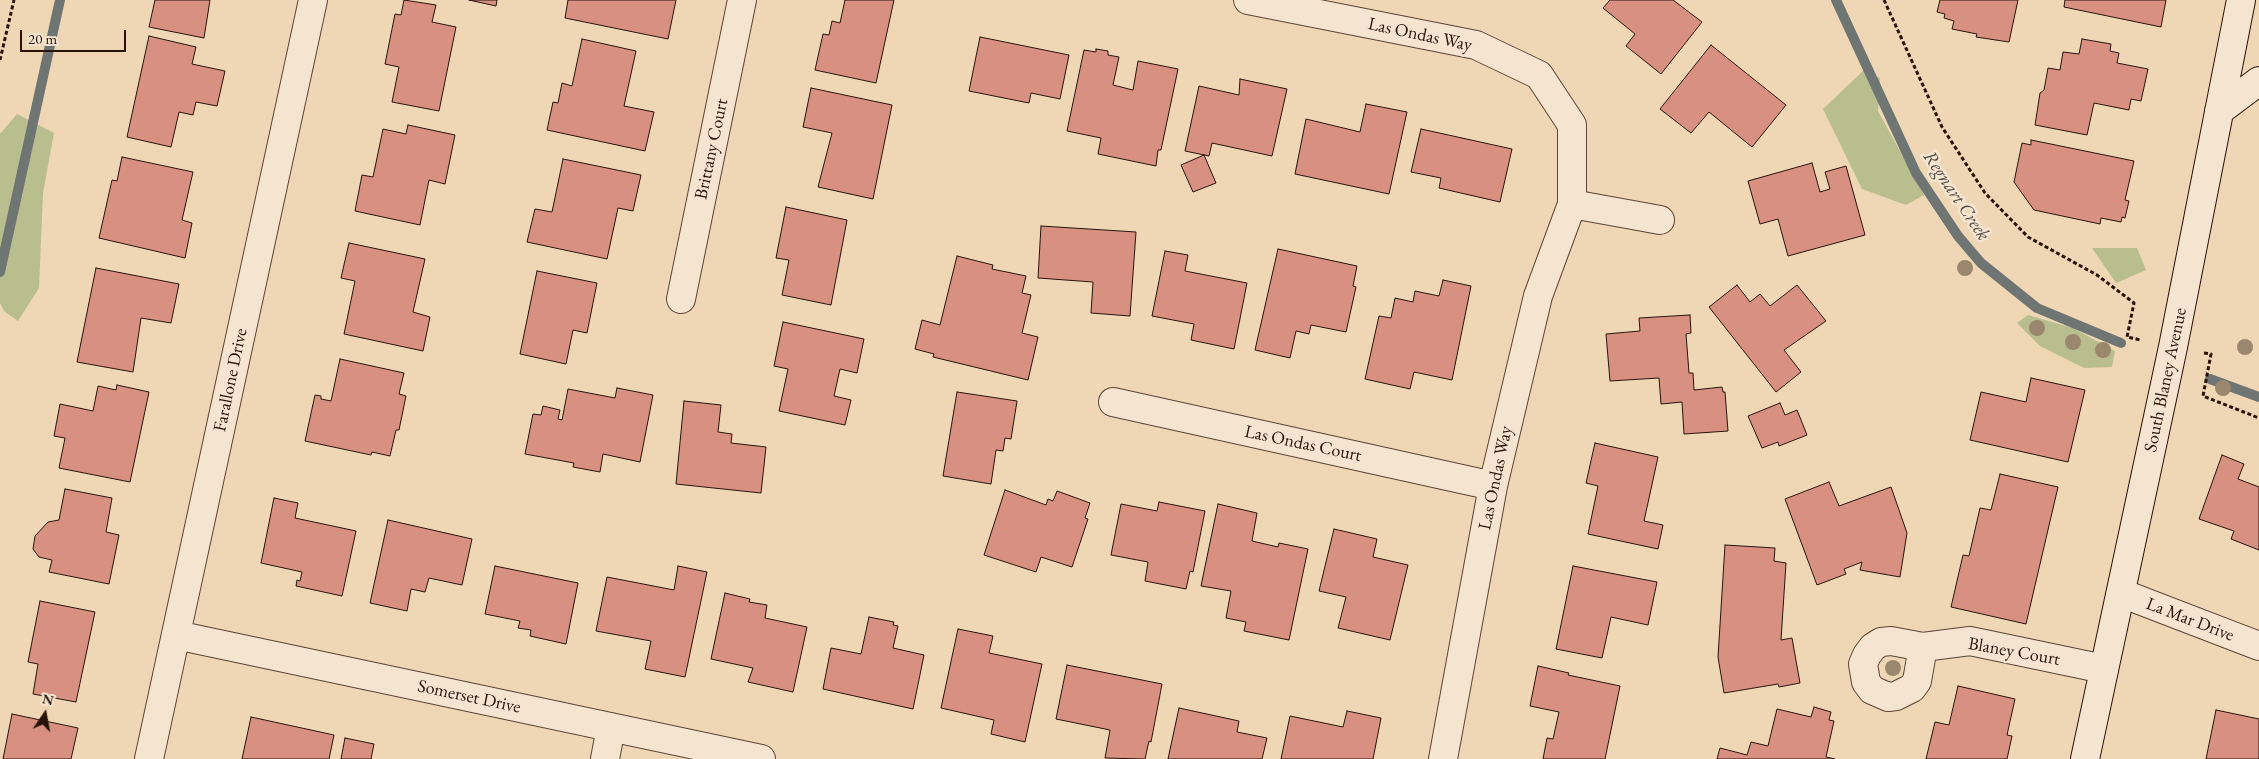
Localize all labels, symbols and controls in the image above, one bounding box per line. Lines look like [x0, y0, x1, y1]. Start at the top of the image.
street label: Las Ondas Way [1366, 13, 1474, 57]
scale bar [22, 20, 129, 52]
text: 20 m [28, 29, 57, 48]
street label: Brittany Court [691, 97, 733, 201]
water label: Regnart Creek [1918, 147, 1994, 245]
street label: South Blaney Avenue [2140, 306, 2192, 454]
street label: Farallone Drive [210, 326, 252, 434]
street label: Las Ondas Court [1243, 421, 1363, 467]
street label: Las Ondas Way [1474, 424, 1518, 532]
street label: La Mar Drive [2143, 593, 2237, 647]
street label: Blaney Court [1966, 633, 2062, 671]
street label: Somerset Drive [415, 676, 523, 718]
north arrow [20, 689, 70, 739]
text: N [41, 689, 56, 709]

